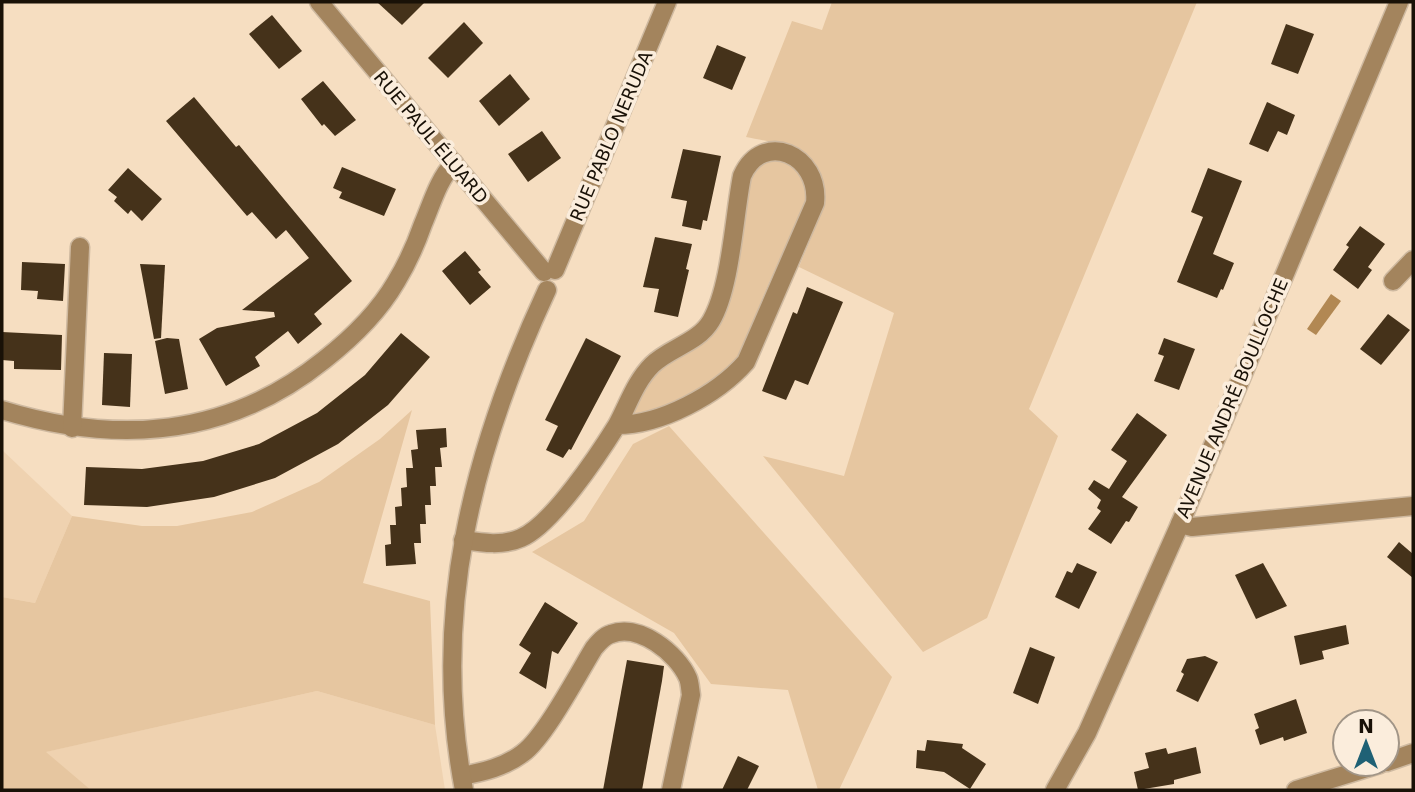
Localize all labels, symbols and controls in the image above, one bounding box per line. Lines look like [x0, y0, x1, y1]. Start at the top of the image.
street label: RUE PABLO NERUDA [566, 47, 657, 224]
street label: RUE PAUL ÉLUARD [370, 67, 492, 207]
street label: AVENUE ANDRÉ BOULLOCHE [1172, 275, 1292, 521]
north arrow [1331, 708, 1401, 778]
text: N [1358, 715, 1374, 737]

